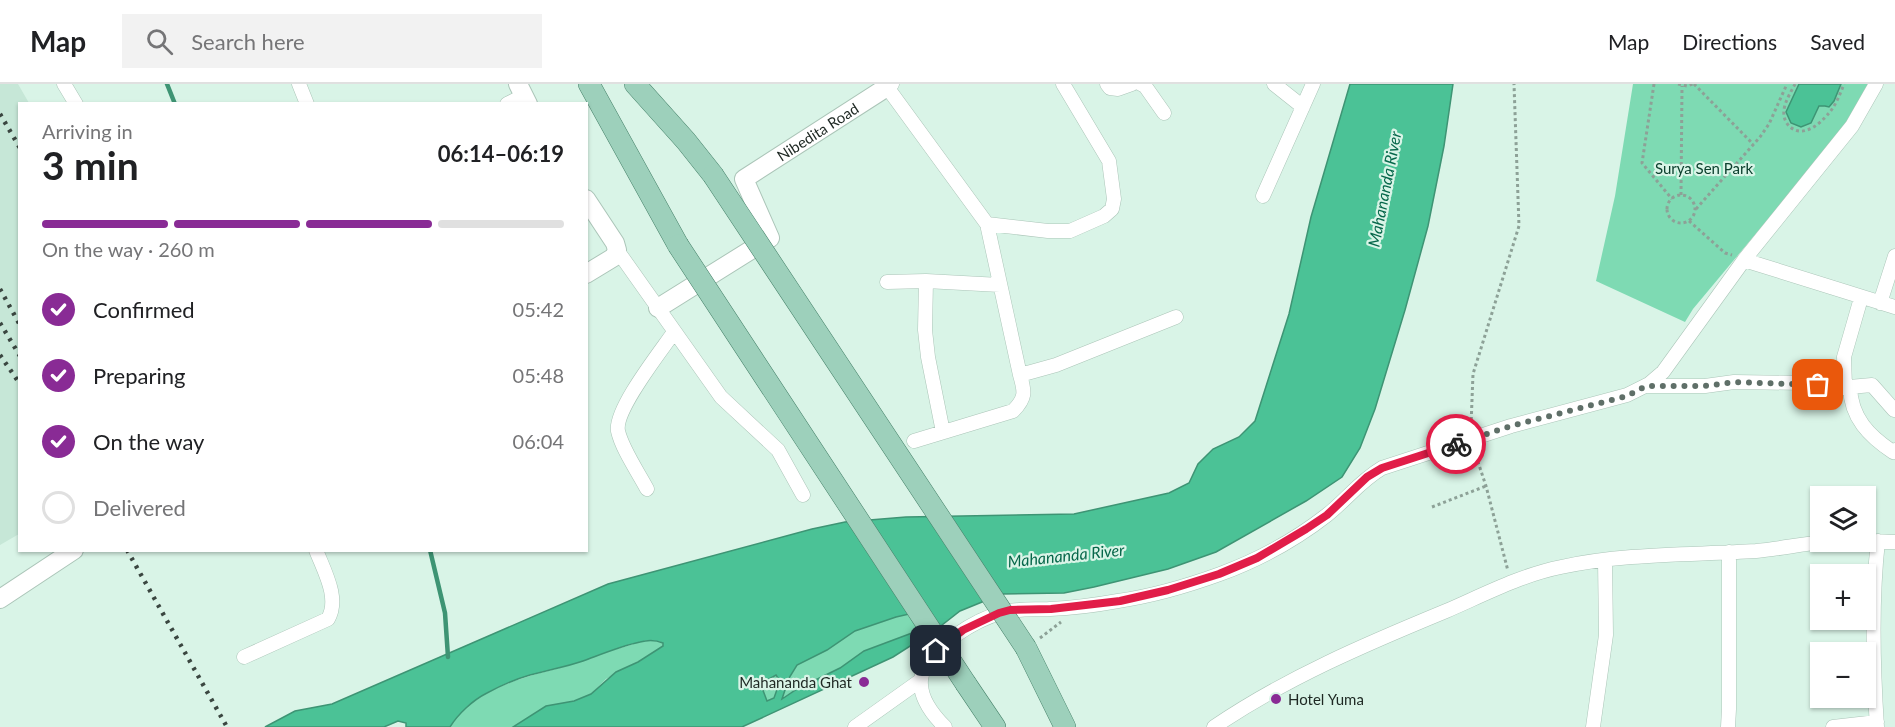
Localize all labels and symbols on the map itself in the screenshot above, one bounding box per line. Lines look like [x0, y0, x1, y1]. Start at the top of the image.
street label: Nibedita Road [773, 99, 862, 164]
water label: Mahananda River [1363, 129, 1405, 248]
park label: Surya Sen Park [1655, 159, 1753, 177]
pin [1792, 359, 1843, 410]
courier [1426, 414, 1486, 474]
water label: Mahananda River [1007, 539, 1126, 571]
pin [910, 625, 961, 676]
place label: Mahananda Ghat [739, 673, 853, 691]
marker: Mahananda Ghat [857, 675, 871, 689]
place label: Hotel Yuma [1288, 690, 1364, 708]
marker: Hotel Yuma [1269, 692, 1283, 706]

